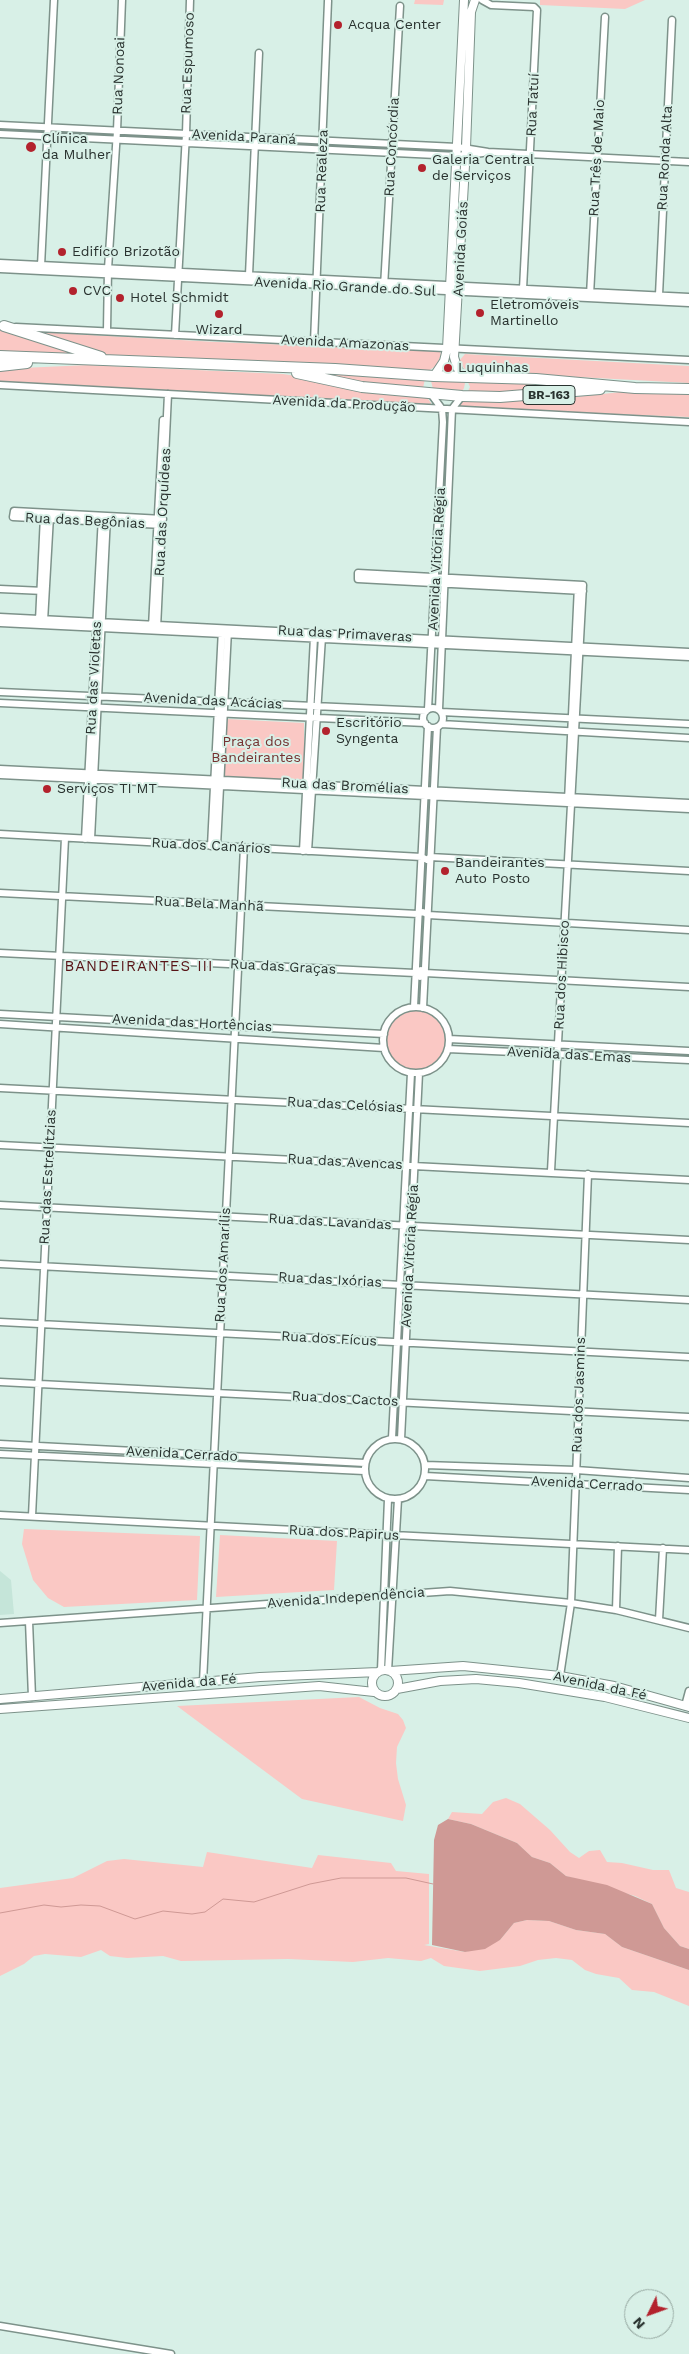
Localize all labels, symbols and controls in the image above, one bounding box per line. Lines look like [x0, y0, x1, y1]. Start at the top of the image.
street label: Rua Espumoso [178, 12, 198, 114]
place label: Acqua Center [348, 17, 441, 33]
marker: Acqua Center [332, 19, 344, 31]
street label: Rua Nonoai [109, 37, 129, 115]
street label: Rua Tatuí [523, 73, 543, 137]
street label: Rua Concórdia [381, 97, 403, 197]
street label: Rua Três de Maio [586, 99, 608, 217]
street label: Rua Ronda Alta [654, 105, 676, 211]
street label: Avenida Paraná [191, 126, 297, 148]
street label: Rua Realeza [312, 129, 332, 213]
place label: Clínica da Mulher [42, 131, 111, 164]
marker: Clínica da Mulher [24, 140, 38, 154]
place label: Galeria Central de Serviços [432, 152, 534, 184]
marker: Galeria Central de Serviços [416, 162, 428, 174]
street label: Avenida Goiás [450, 201, 472, 297]
place label: Edifíco Brizotão [72, 244, 180, 260]
marker: Edifíco Brizotão [56, 246, 68, 258]
street label: Avenida Rio Grande do Sul [254, 274, 436, 300]
place label: CVC [83, 283, 111, 299]
marker: CVC [67, 285, 79, 297]
place label: Hotel Schmidt [130, 290, 229, 306]
marker: Hotel Schmidt [114, 292, 126, 304]
place label: Eletromóveis Martinello [490, 297, 579, 330]
marker: Eletromóveis Martinello [474, 307, 486, 319]
marker: Wizard [213, 308, 225, 320]
place label: Wizard [196, 322, 242, 338]
street label: Avenida Amazonas [281, 331, 409, 355]
place label: Luquinhas [458, 360, 529, 376]
marker: Luquinhas [442, 362, 454, 374]
road number: BR-163 [523, 386, 575, 404]
street label: Avenida da Produção [272, 392, 416, 416]
street label: Rua das Orquídeas [151, 447, 175, 577]
street label: Avenida Vitória Régia [425, 487, 449, 631]
street label: Rua das Begônias [25, 509, 145, 533]
street label: Rua das Violetas [83, 621, 105, 735]
street label: Rua das Primaveras [277, 622, 413, 646]
street label: Avenida das Acácias [143, 689, 283, 713]
place label: Escritório Syngenta [336, 715, 402, 748]
marker: Escritório Syngenta [320, 725, 332, 737]
park label: Praça dos Bandeirantes [211, 734, 301, 766]
street label: Rua das Bromélias [281, 774, 409, 798]
place label: Serviços TI MT [57, 781, 157, 797]
marker: Serviços TI MT [41, 783, 53, 795]
street label: Rua dos Canários [151, 834, 271, 858]
place label: Bandeirantes Auto Posto [455, 855, 545, 888]
marker: Bandeirantes Auto Posto [439, 865, 451, 877]
street label: Rua Bela Manhã [154, 893, 264, 915]
street label: Rua dos Hibisco [551, 920, 573, 1030]
street label: Rua das Graças [230, 956, 336, 978]
district label: BANDEIRANTES III [63, 958, 215, 976]
street label: Avenida das Hortências [112, 1010, 272, 1036]
street label: Avenida das Emas [506, 1043, 632, 1067]
street label: Rua das Celósias [287, 1094, 403, 1116]
street label: Rua das Estrelítzias [36, 1109, 60, 1245]
street label: Rua das Avencas [287, 1151, 403, 1173]
street label: Avenida Vitória Régia [398, 1184, 422, 1328]
street label: Rua dos Amarílis [212, 1207, 234, 1323]
street label: Rua das Lavandas [268, 1210, 392, 1234]
street label: Rua das Ixórias [278, 1269, 382, 1291]
street label: Rua dos Fícus [281, 1328, 377, 1350]
street label: Rua dos Jasmins [569, 1337, 589, 1453]
street label: Rua dos Cactos [291, 1388, 399, 1410]
street label: Avenida Cerrado [126, 1443, 238, 1465]
street label: Avenida Cerrado [531, 1473, 643, 1495]
street label: Rua dos Papirus [288, 1522, 400, 1544]
street label: Avenida Independência [267, 1584, 425, 1612]
street label: Avenida da Fé [552, 1668, 648, 1704]
street label: Avenida da Fé [141, 1670, 237, 1696]
north arrow [624, 2289, 674, 2339]
text: N [629, 2314, 648, 2333]

